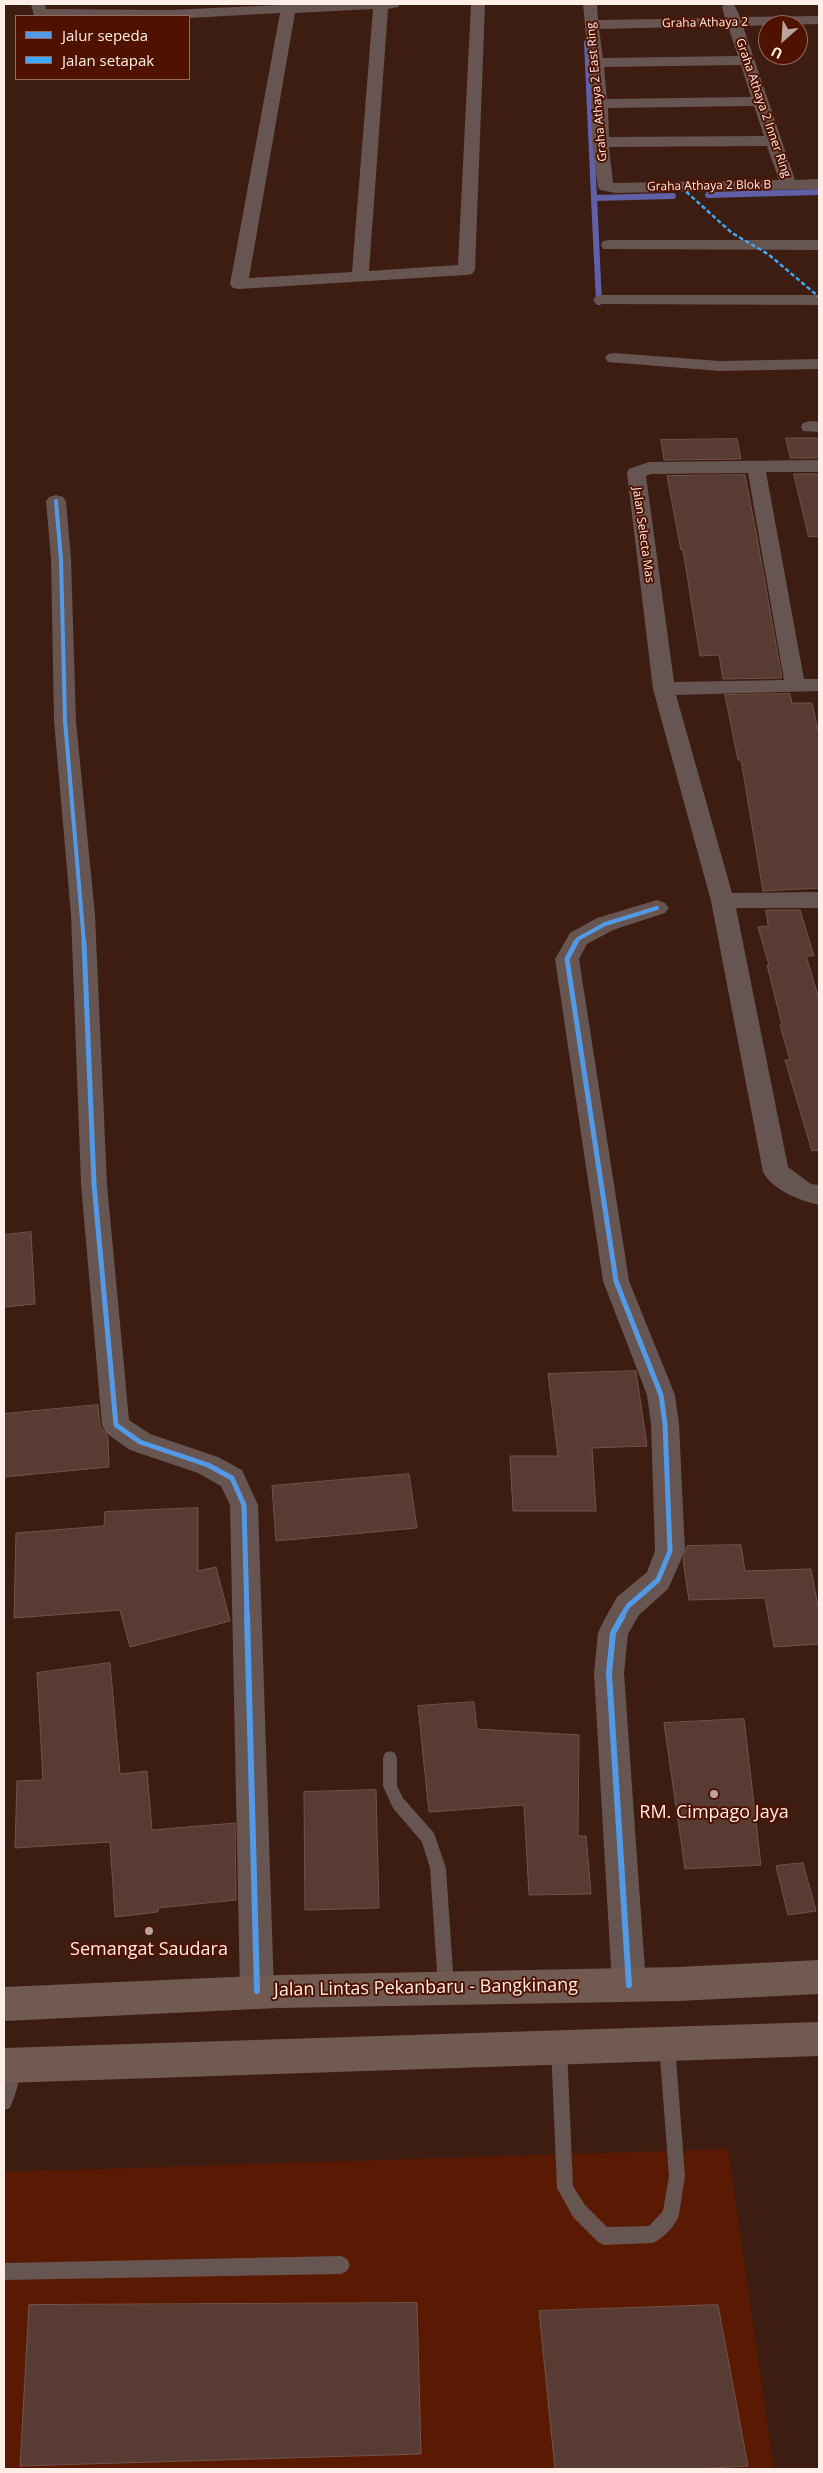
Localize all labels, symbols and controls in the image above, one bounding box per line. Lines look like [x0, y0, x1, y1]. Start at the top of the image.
legend [15, 15, 190, 80]
street label: Graha Athaya 2 [662, 15, 748, 31]
north arrow [758, 15, 808, 65]
street label: Graha Athaya 2 East Ring [584, 22, 610, 162]
text: Jalur sepeda [62, 25, 148, 45]
street label: Graha Athaya 2 Inner Ring [732, 37, 794, 179]
text: U [768, 42, 786, 64]
text: Jalan setapak [62, 50, 154, 70]
street label: Graha Athaya 2 Blok B [647, 178, 771, 194]
street label: Jalan Selecta Mas [629, 486, 657, 584]
marker: RM. Cimpago Jaya [708, 1788, 720, 1800]
place label: RM. Cimpago Jaya [639, 1802, 789, 1824]
marker: Semangat Saudara [143, 1925, 155, 1937]
place label: Semangat Saudara [70, 1939, 228, 1961]
street label: Jalan Lintas Pekanbaru - Bangkinang [274, 1975, 578, 2001]

